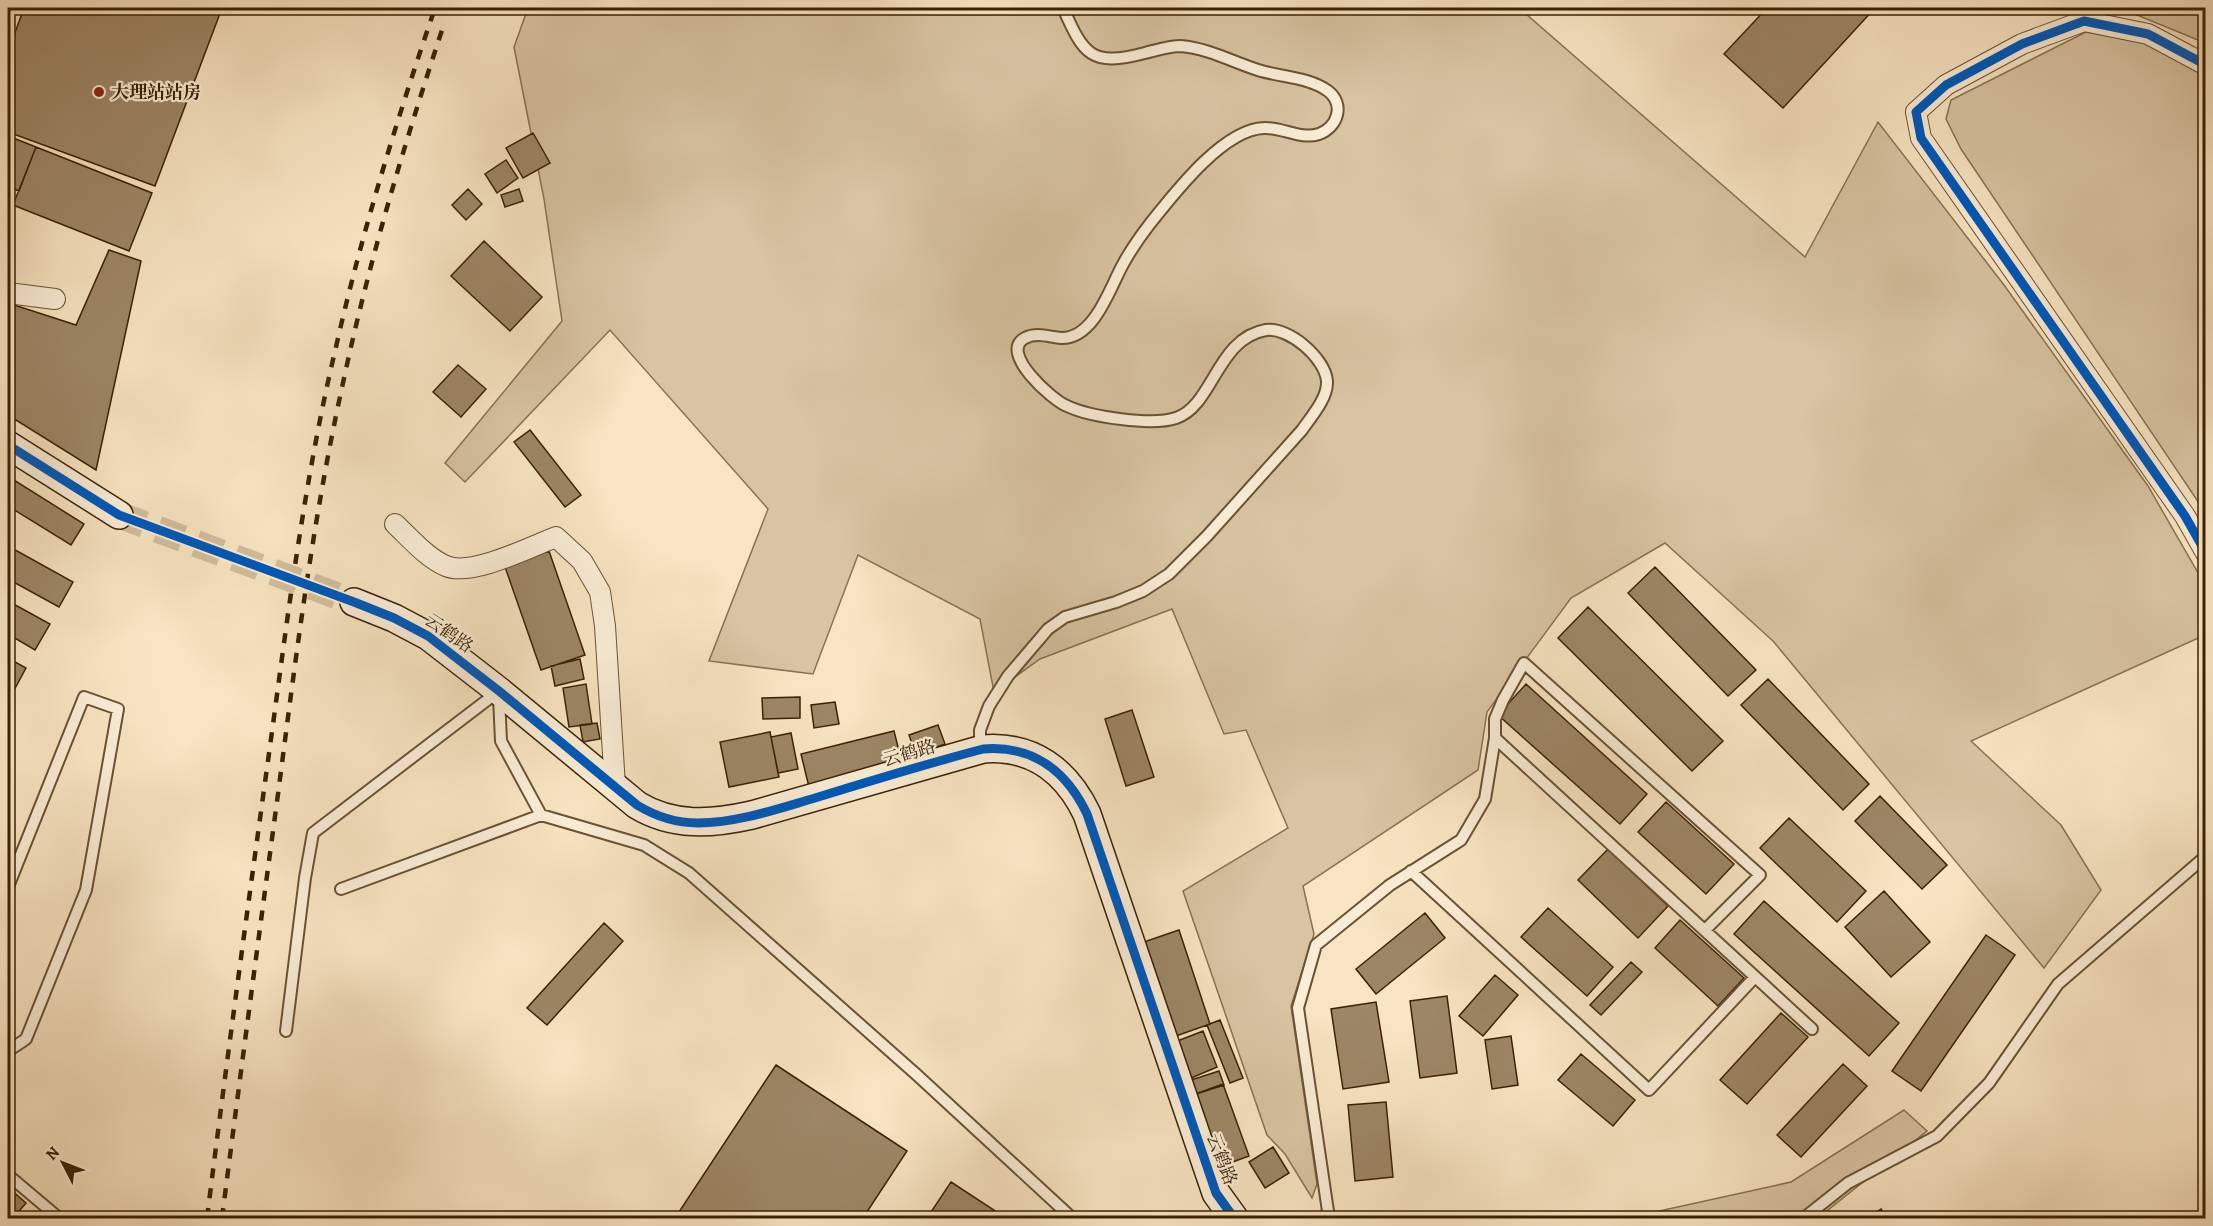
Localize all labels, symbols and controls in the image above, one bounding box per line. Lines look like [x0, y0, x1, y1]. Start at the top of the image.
place label: 大理站站房 [111, 80, 201, 104]
marker: 大理站站房 [92, 85, 106, 99]
street label: 云鹤路 [420, 608, 478, 658]
street label: 云鹤路 [880, 734, 938, 772]
street label: 云鹤路 [1201, 1129, 1243, 1189]
north arrow [33, 1133, 93, 1193]
text: N [41, 1142, 65, 1165]

